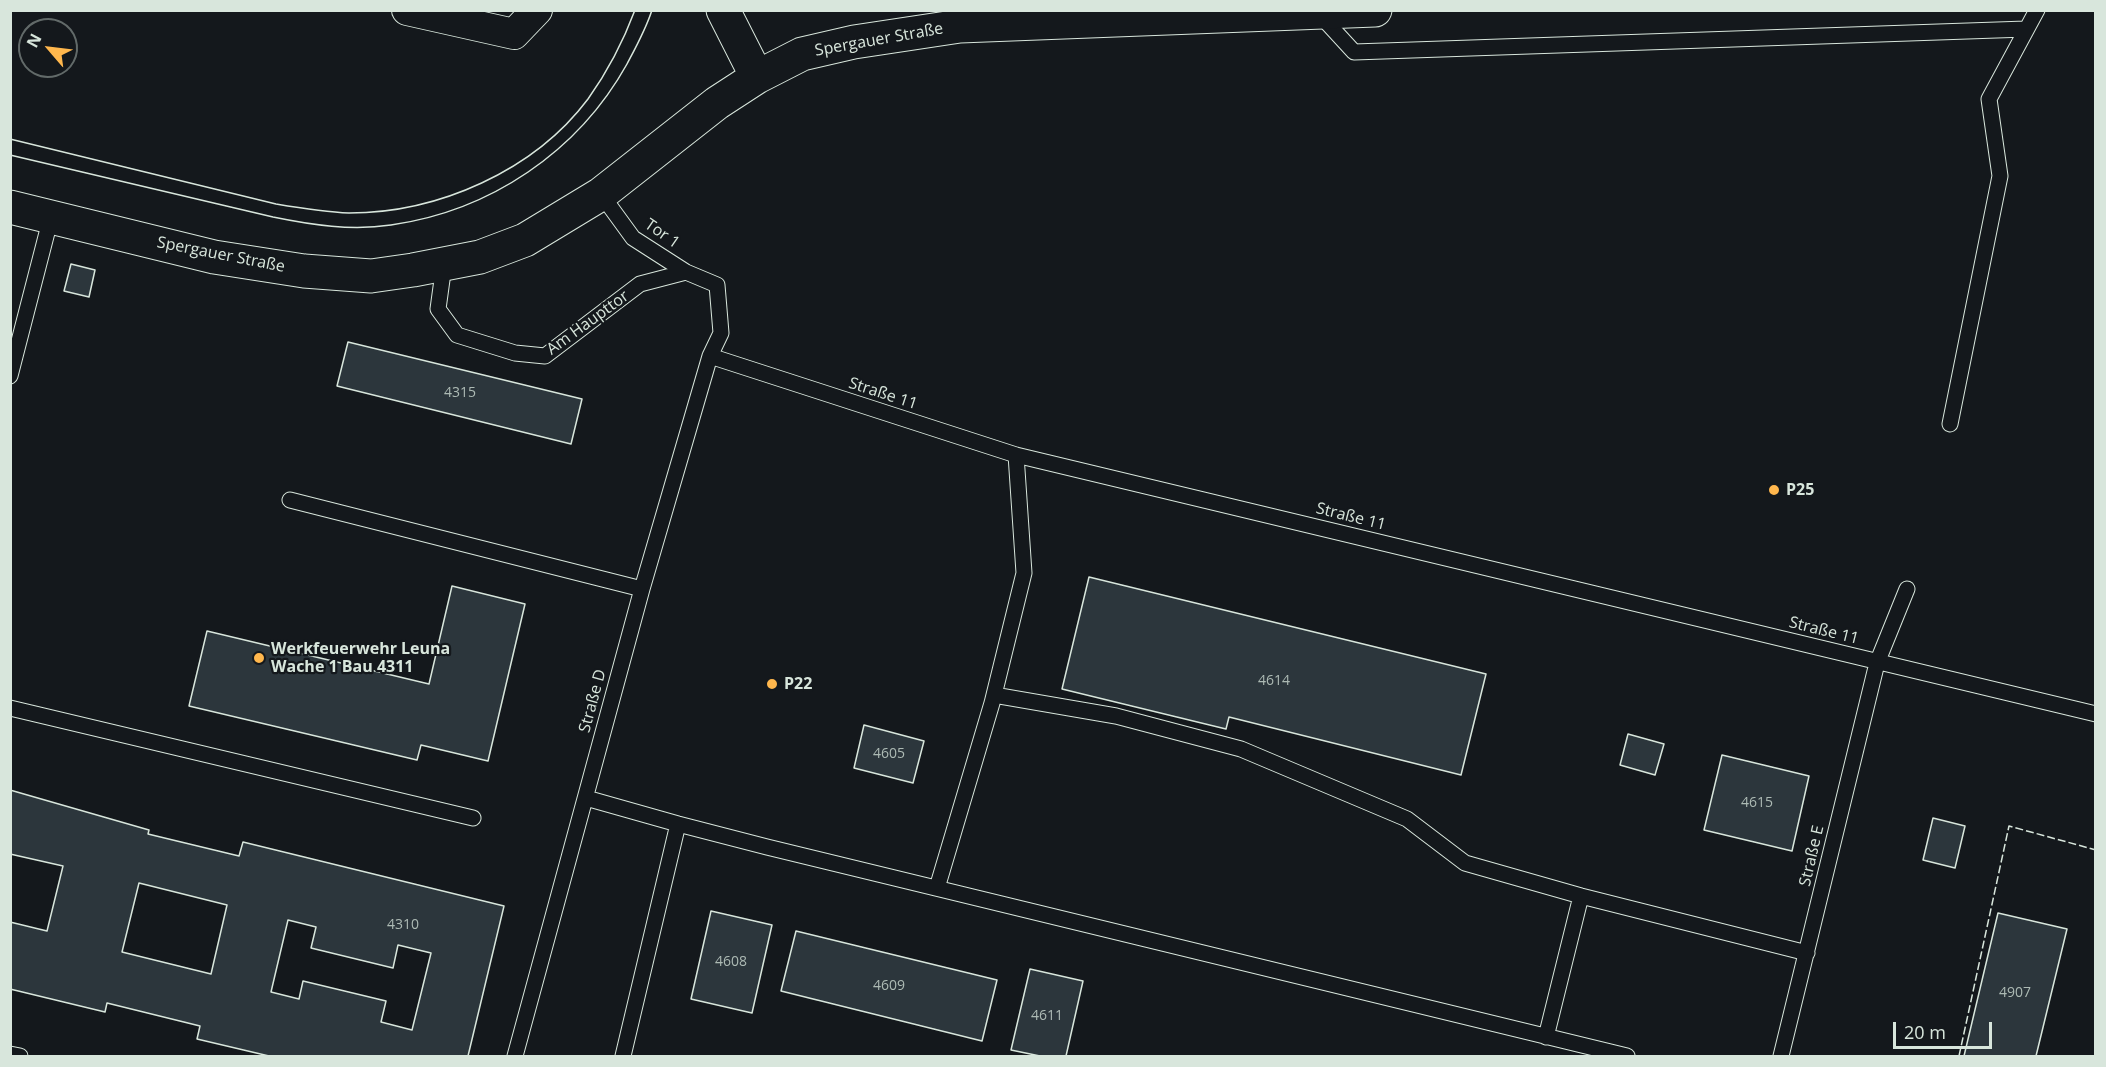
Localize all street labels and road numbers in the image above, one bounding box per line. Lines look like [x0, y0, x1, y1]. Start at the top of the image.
street label: Spergauer Straße [813, 19, 945, 61]
street label: Tor 1 [641, 215, 683, 253]
street label: Spergauer Straße [155, 233, 287, 277]
street label: Am Haupttor [543, 287, 633, 359]
street label: Straße 11 [846, 374, 920, 414]
street label: Straße 11 [1314, 499, 1388, 535]
street label: Straße 11 [1787, 613, 1861, 649]
street label: Straße D [575, 667, 611, 735]
street label: Straße E [1796, 824, 1828, 888]

